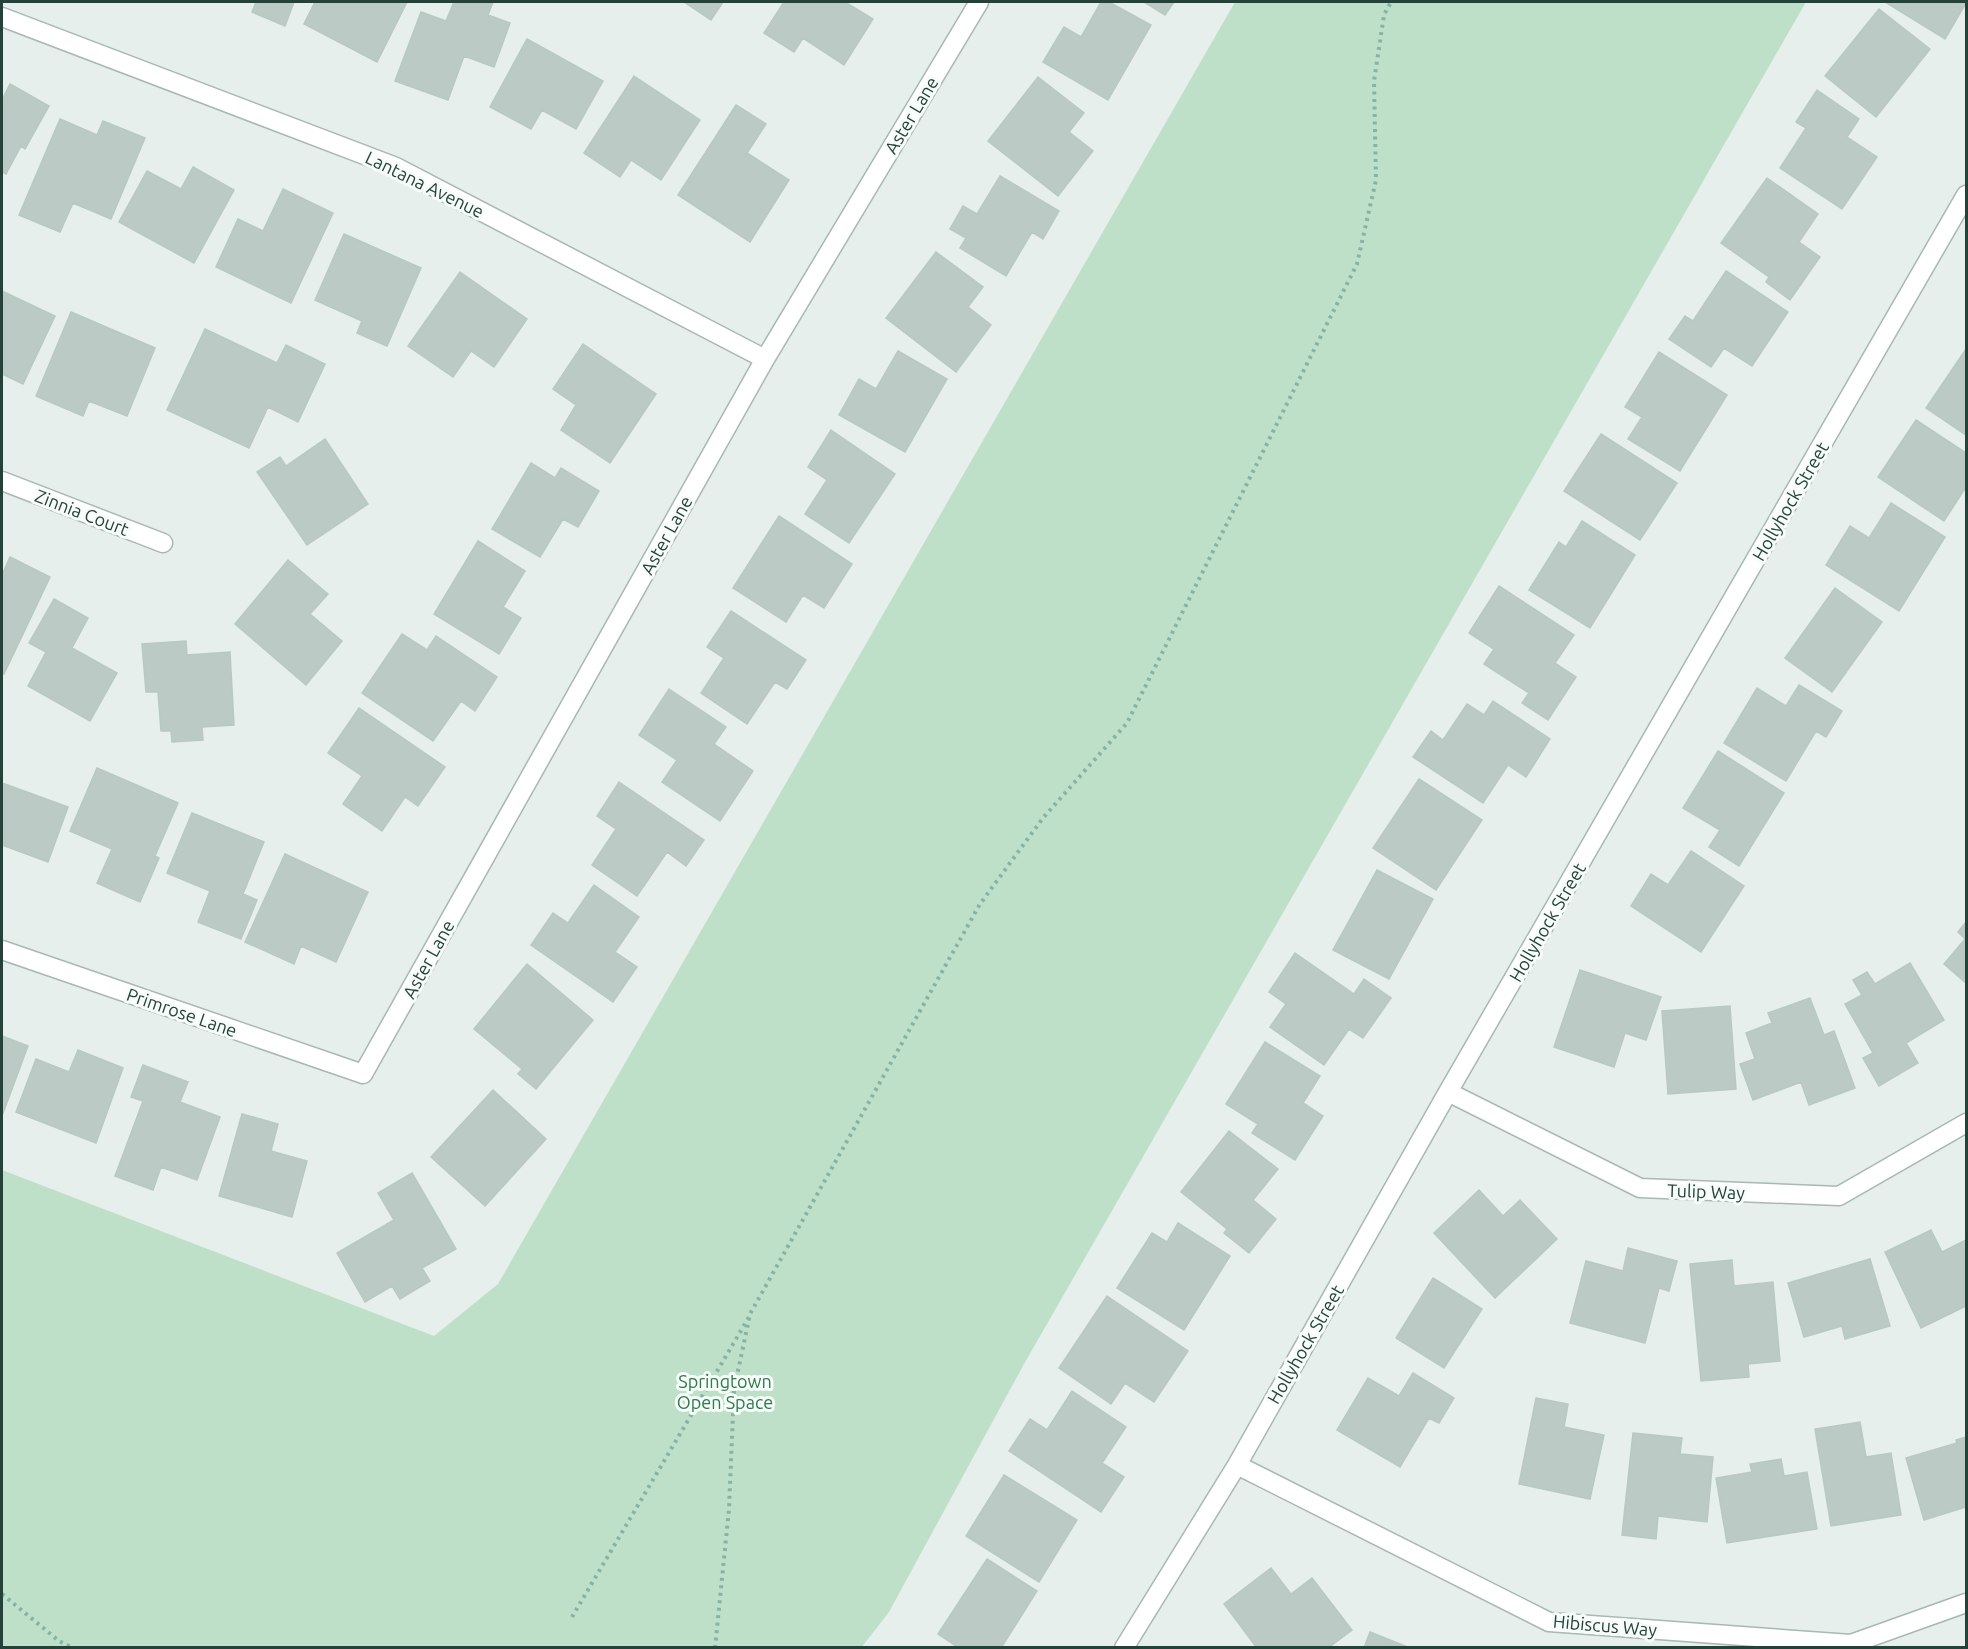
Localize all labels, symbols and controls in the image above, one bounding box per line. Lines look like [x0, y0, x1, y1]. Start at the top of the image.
street label: Aster Lane [880, 73, 942, 157]
street label: Lantana Avenue [363, 147, 487, 221]
street label: Hollyhock Street [1748, 438, 1832, 564]
street label: Zinnia Court [32, 485, 132, 539]
street label: Aster Lane [636, 492, 696, 578]
street label: Hollyhock Street [1505, 859, 1589, 985]
street label: Aster Lane [398, 916, 458, 1002]
street label: Primrose Lane [124, 984, 240, 1040]
street label: Tulip Way [1667, 1180, 1746, 1202]
street label: Hollyhock Street [1263, 1281, 1347, 1407]
park label: Springtown Open Space [677, 1371, 773, 1412]
street label: Hibiscus Way [1552, 1610, 1658, 1640]

